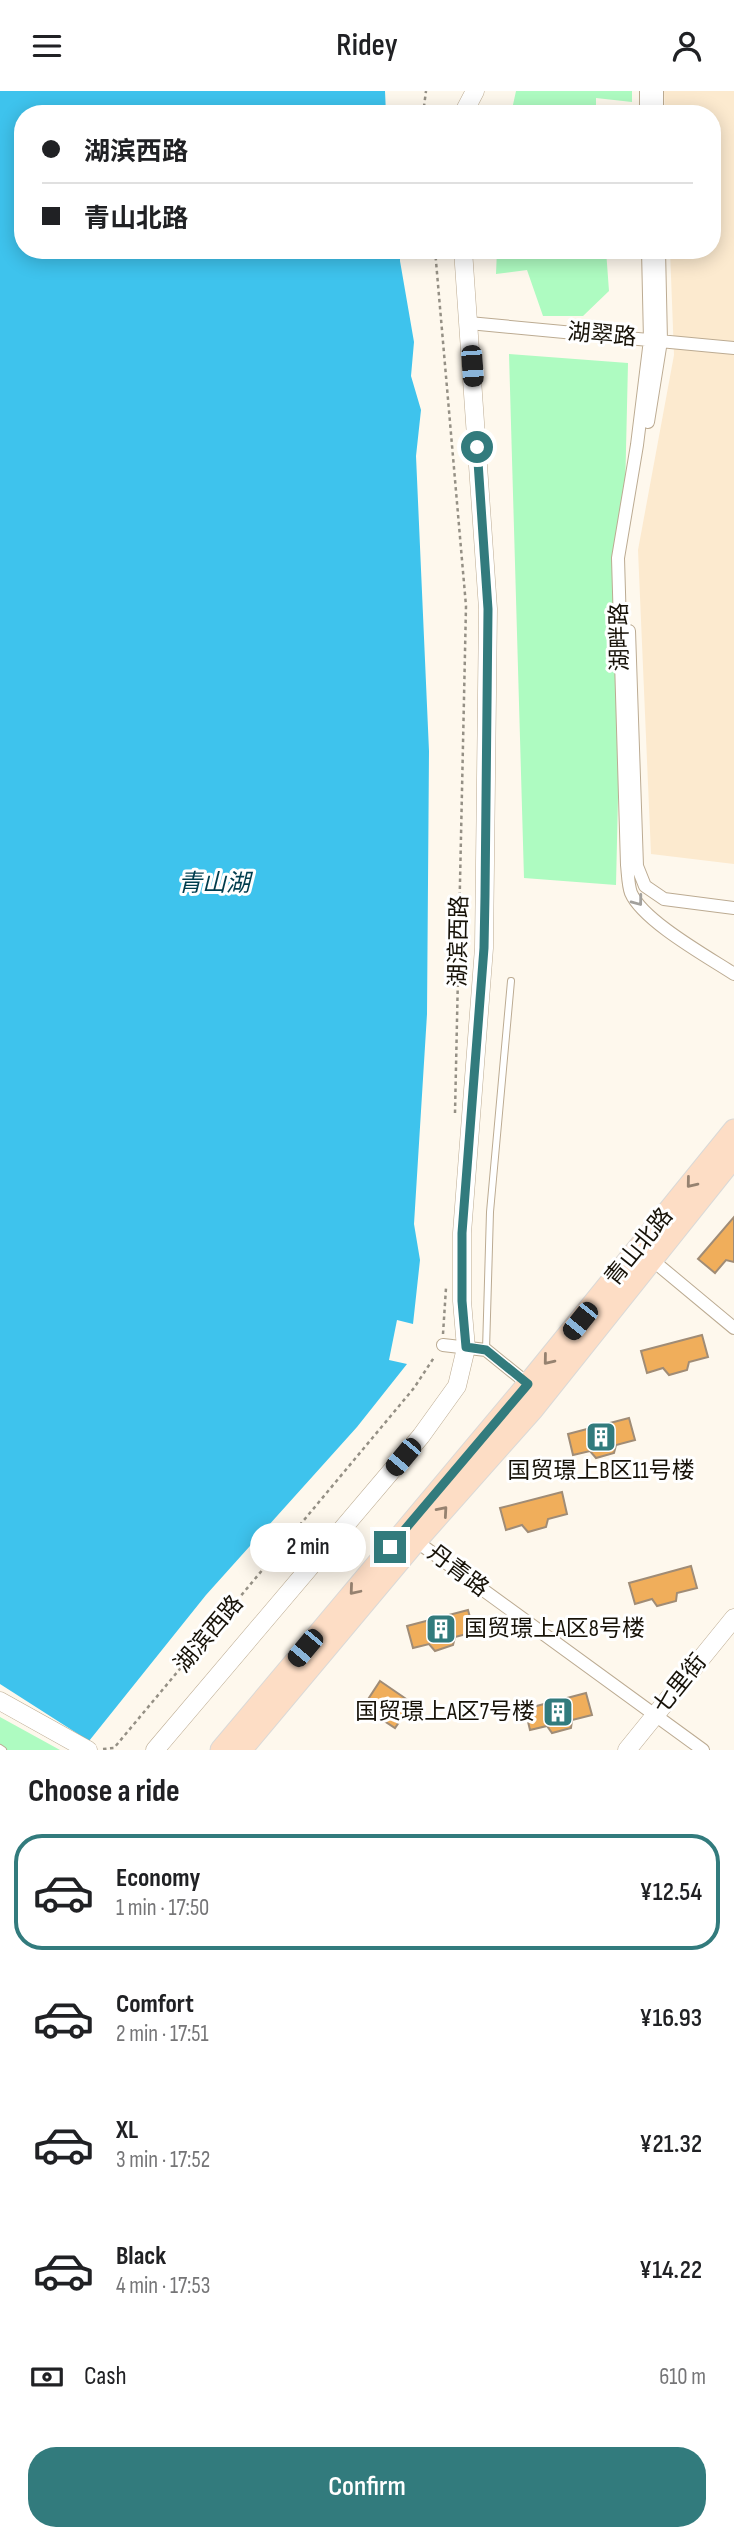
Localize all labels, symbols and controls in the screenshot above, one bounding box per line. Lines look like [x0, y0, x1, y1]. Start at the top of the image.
text: Ridey [336, 26, 398, 65]
icon: menu [28, 27, 66, 65]
icon: person [668, 27, 706, 65]
text: 湖滨西路 [84, 137, 188, 168]
text: 青山北路 [84, 204, 188, 235]
street label: 湖翠路 [566, 318, 638, 352]
car [461, 344, 484, 388]
route start [461, 431, 493, 463]
street label: 湖畔路 [605, 602, 635, 672]
water label: 青山湖 [178, 869, 254, 898]
one-way arrow [630, 894, 642, 906]
street label: 湖滨西路 [444, 895, 474, 987]
one-way arrow [687, 1174, 699, 1187]
street label: 青山北路 [599, 1202, 679, 1292]
car [559, 1298, 602, 1344]
one-way arrow [544, 1352, 557, 1364]
building icon: 国贸璟上B区11号楼 [584, 1420, 618, 1454]
car [382, 1434, 425, 1480]
place label: 国贸璟上B区11号楼 [507, 1457, 695, 1485]
one-way arrow [435, 1506, 447, 1519]
callout: 2 min [250, 1523, 366, 1571]
route end [374, 1531, 406, 1563]
text: 2 min [286, 1533, 330, 1561]
street label: 丹青路 [422, 1539, 494, 1603]
one-way arrow [350, 1581, 362, 1594]
street label: 湖滨西路 [169, 1590, 249, 1678]
building icon: 国贸璟上A区8号楼 [424, 1612, 458, 1646]
place label: 国贸璟上A区8号楼 [464, 1615, 645, 1643]
car [284, 1625, 327, 1671]
street label: 七里街 [647, 1648, 713, 1720]
building icon: 国贸璟上A区7号楼 [541, 1695, 575, 1729]
place label: 国贸璟上A区7号楼 [355, 1698, 535, 1726]
text: Choose a ride [28, 1772, 180, 1811]
icon: car [32, 1861, 95, 1924]
text: Economy [116, 1863, 200, 1894]
text: ¥12.54 [640, 1877, 702, 1908]
text: 1 min · 17:50 [116, 1894, 209, 1922]
icon: car [32, 1987, 95, 2050]
text: Comfort [116, 1989, 194, 2020]
text: ¥16.93 [639, 2003, 702, 2034]
text: 2 min · 17:51 [116, 2020, 209, 2048]
icon: car [32, 2113, 95, 2176]
text: XL [116, 2115, 138, 2146]
text: ¥21.32 [639, 2129, 702, 2160]
text: 3 min · 17:52 [116, 2146, 210, 2174]
icon: car [32, 2239, 95, 2302]
text: Black [116, 2241, 166, 2272]
text: ¥14.22 [639, 2255, 702, 2286]
text: 4 min · 17:53 [116, 2272, 210, 2300]
icon: cash [28, 2358, 66, 2396]
text: Cash [84, 2361, 127, 2392]
text: 610 m [659, 2363, 706, 2391]
button: Confirm [28, 2447, 706, 2527]

